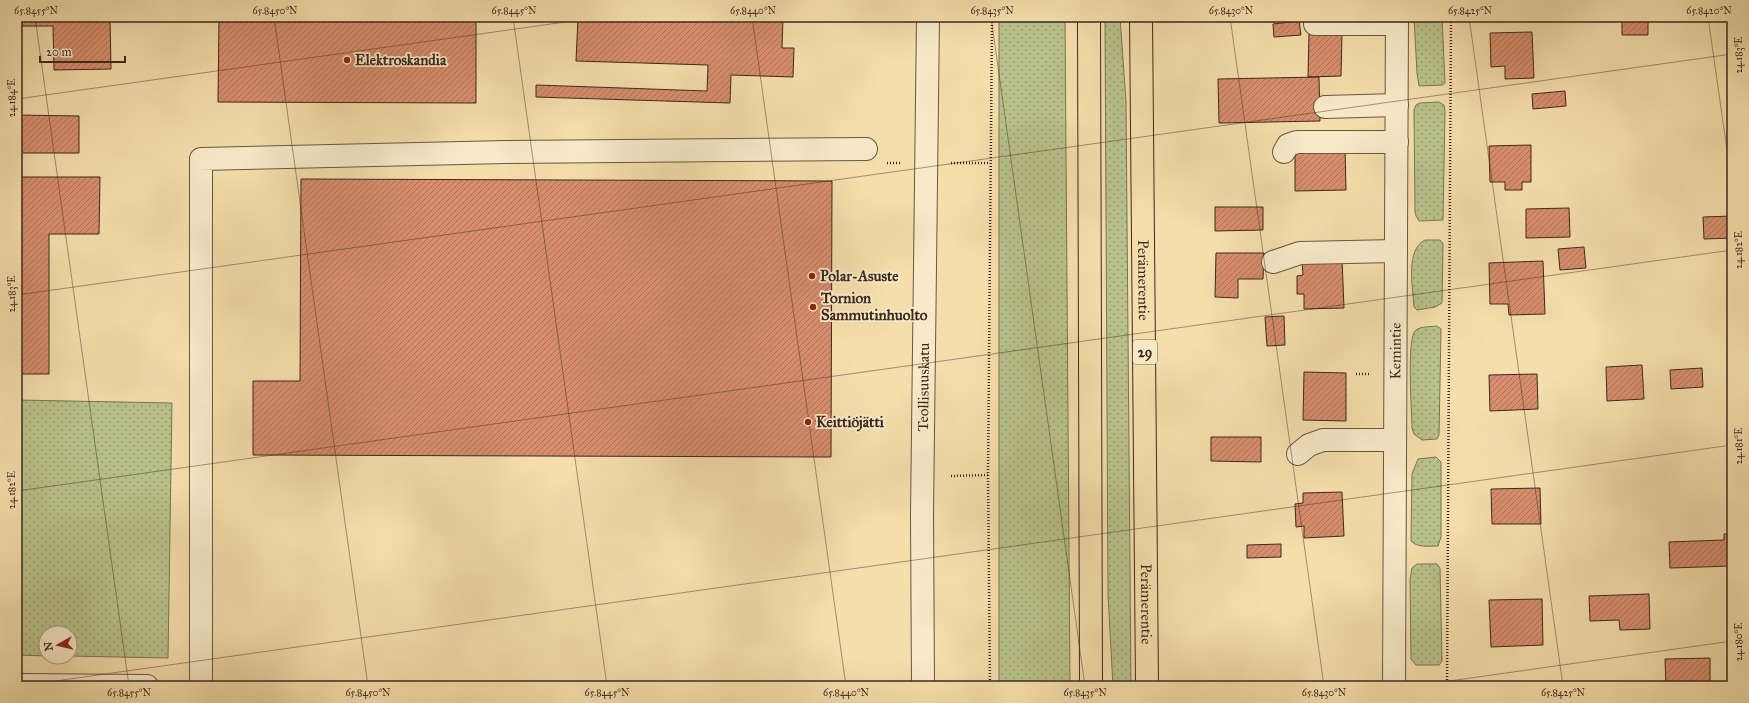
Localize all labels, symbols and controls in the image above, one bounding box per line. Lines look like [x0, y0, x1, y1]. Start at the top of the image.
text: 65.8455°N [14, 5, 58, 17]
text: 65.8450°N [252, 5, 298, 17]
text: 65.8445°N [492, 5, 537, 17]
text: 65.8440°N [730, 5, 777, 17]
text: 65.8435°N [970, 5, 1014, 17]
text: 65.8430°N [1209, 5, 1254, 17]
text: 65.8425°N [1448, 5, 1493, 17]
text: 65.8420°N [1686, 5, 1732, 17]
text: 24.183°E [1733, 37, 1745, 73]
scale bar [40, 38, 125, 64]
text: 20 m [46, 45, 72, 59]
place label: Elektroskandia [355, 51, 447, 69]
marker: Elektroskandia [342, 55, 352, 65]
text: 24.184°E [6, 79, 18, 117]
text: 24.182°E [1733, 231, 1745, 269]
street label: Perämerentie [1134, 240, 1153, 320]
place label: Polar-Asuste [820, 267, 899, 285]
marker: Polar-Asuste [807, 271, 817, 281]
text: 24.183°E [6, 276, 18, 312]
place label: Tornion Sammutinhuolto [820, 289, 928, 324]
marker: Tornion Sammutinhuolto [808, 302, 818, 312]
street label: Kemintie [1386, 322, 1405, 380]
road number: 29 [1133, 340, 1157, 364]
street label: Teollisuuskatu [914, 343, 933, 431]
place label: Keittiöjätti [816, 413, 885, 432]
marker: Keittiöjätti [803, 417, 813, 427]
text: 24.181°E [1733, 428, 1745, 464]
text: 24.182°E [6, 471, 18, 509]
street label: Perämerentie [1137, 564, 1156, 644]
text: 24.180°E [1733, 623, 1745, 661]
north arrow [38, 625, 78, 665]
text: N [41, 640, 56, 652]
text: 65.8455°N [107, 687, 151, 699]
text: 65.8450°N [345, 687, 391, 699]
text: 65.8445°N [585, 687, 630, 699]
text: 65.8440°N [823, 687, 870, 699]
text: 65.8435°N [1063, 687, 1107, 699]
text: 65.8430°N [1302, 687, 1347, 699]
text: 65.8425°N [1541, 687, 1586, 699]

